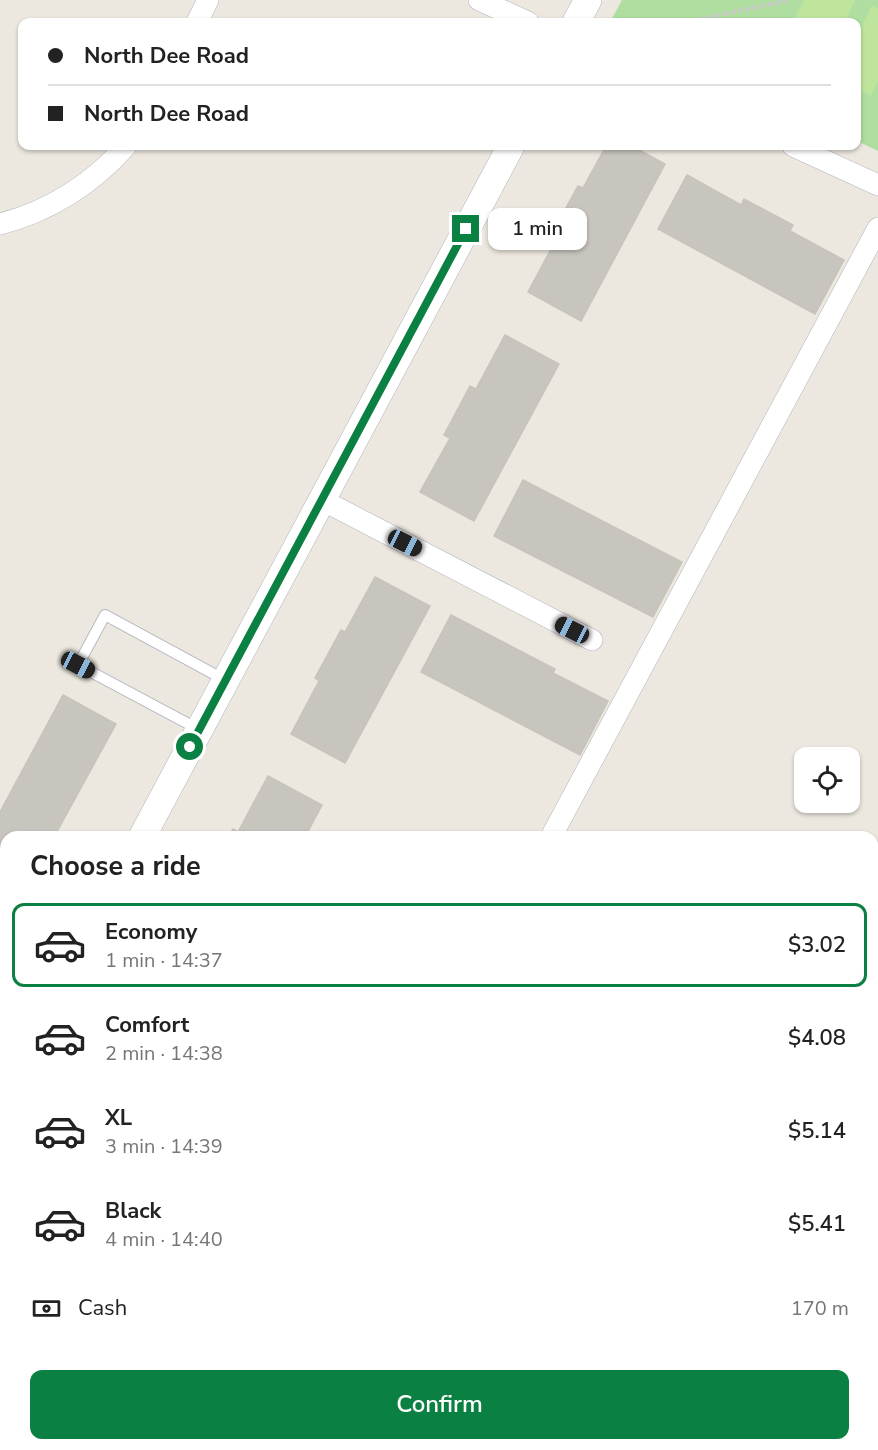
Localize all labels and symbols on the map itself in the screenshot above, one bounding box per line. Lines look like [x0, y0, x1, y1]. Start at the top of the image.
callout: 1 min [487, 208, 586, 250]
route end [452, 215, 479, 242]
car [385, 527, 425, 559]
car [552, 614, 592, 646]
car [58, 649, 98, 681]
route start [176, 733, 203, 760]

